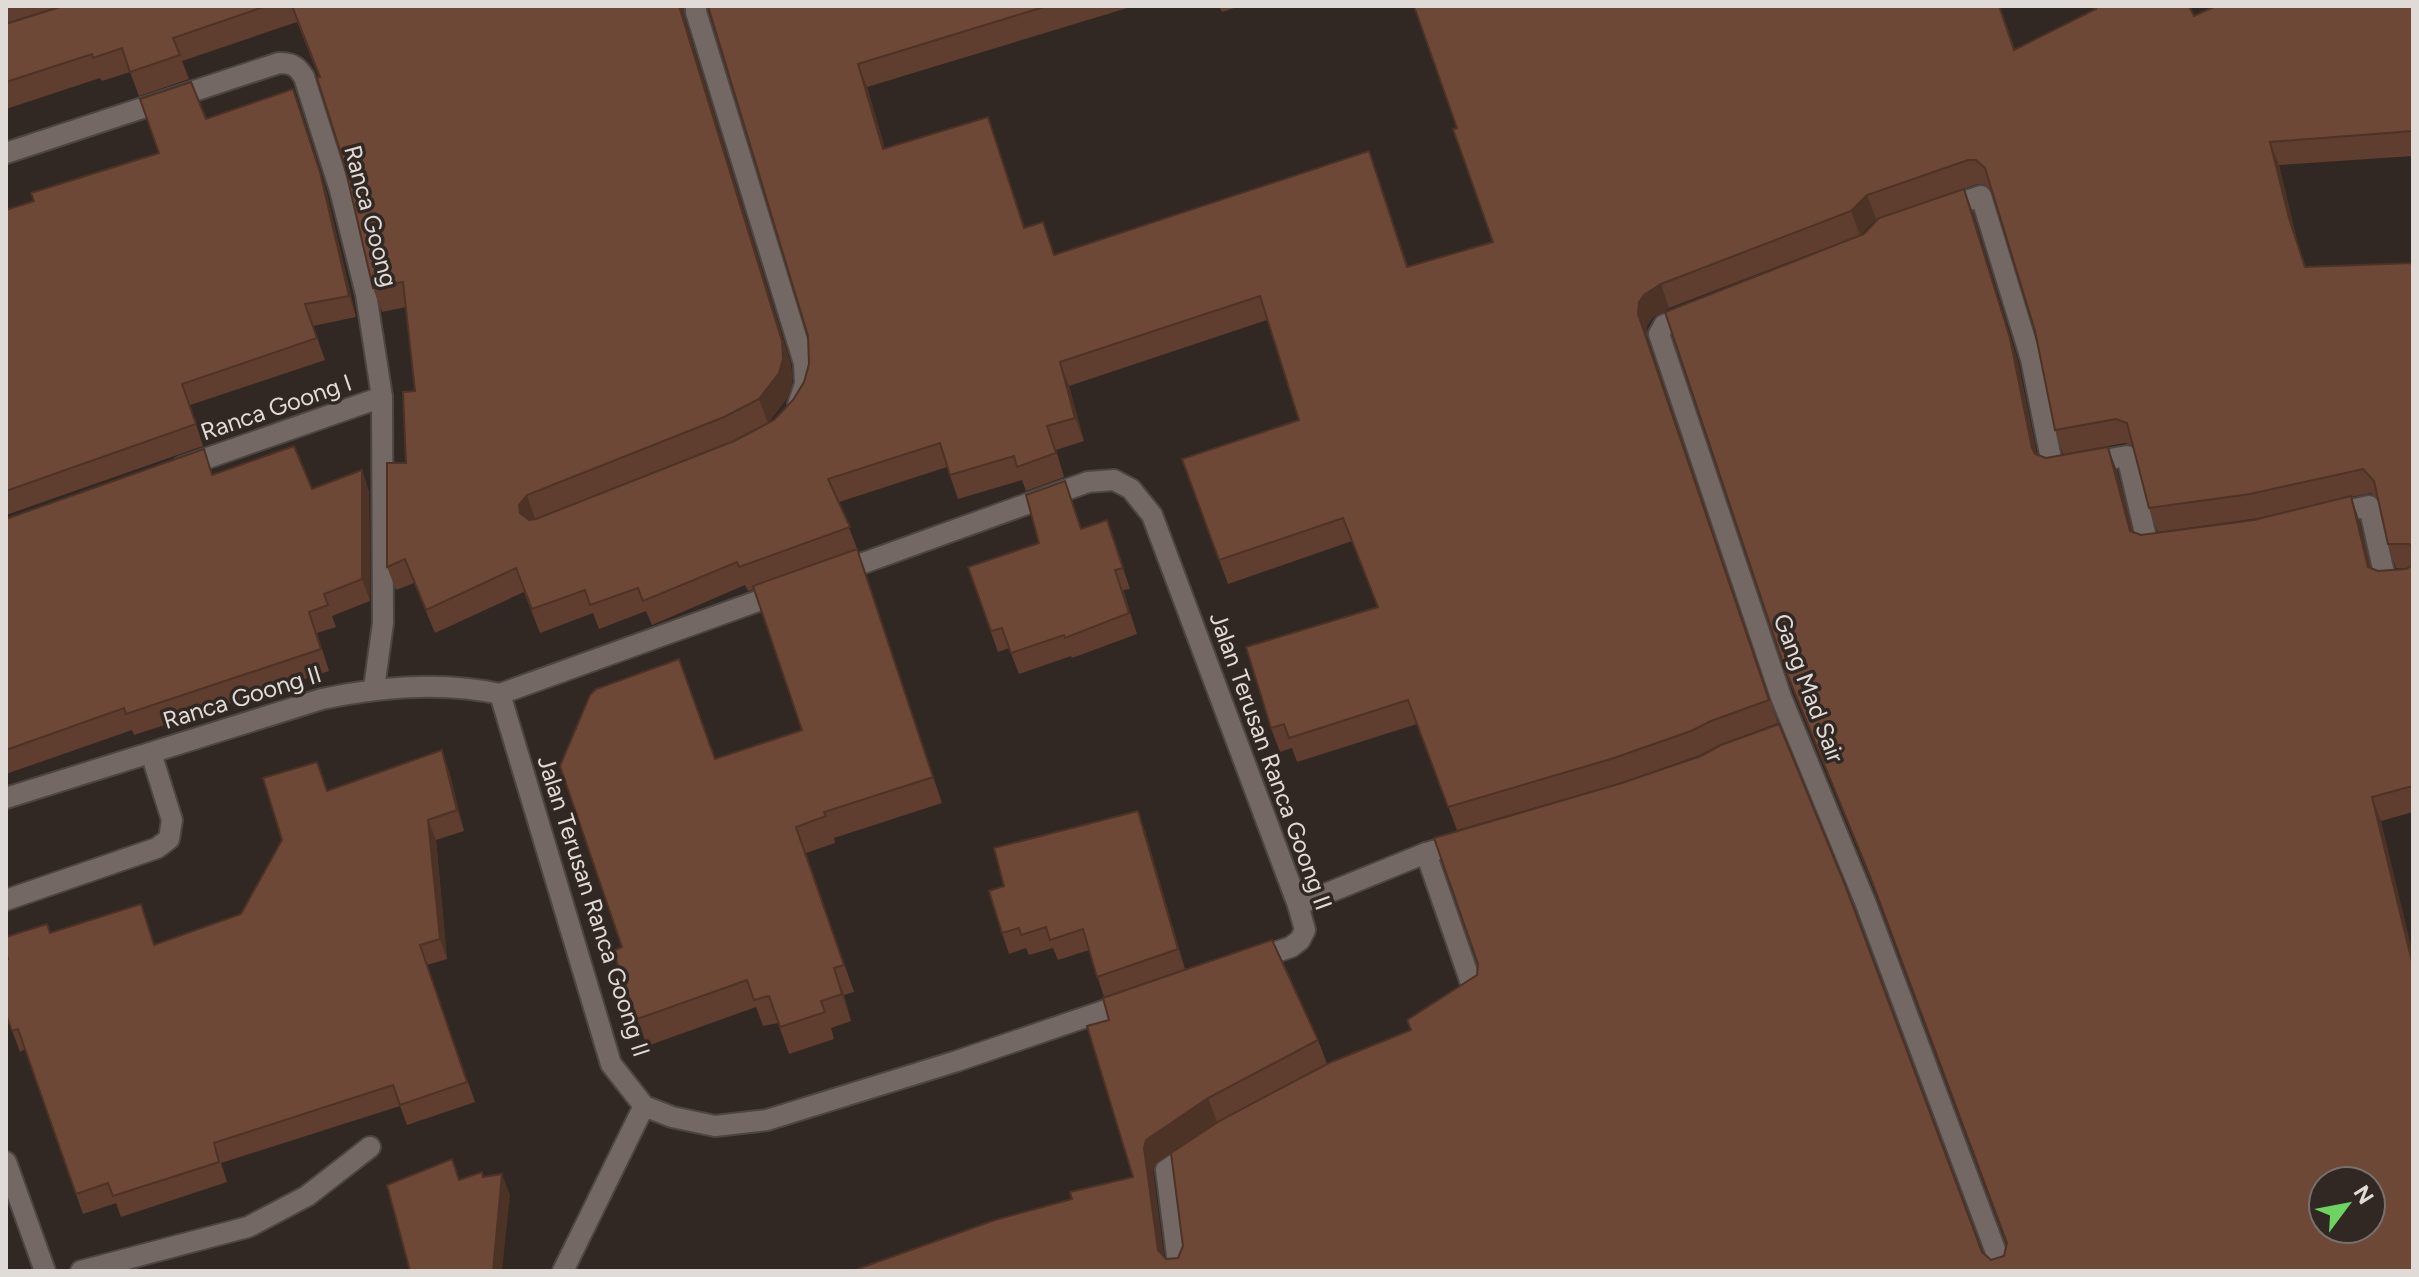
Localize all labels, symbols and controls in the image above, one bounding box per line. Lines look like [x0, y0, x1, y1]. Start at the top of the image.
street label: Ranca Goong [338, 142, 404, 290]
street label: Ranca Goong I [197, 368, 355, 446]
street label: Jalan Terusan Ranca Goong II [1204, 608, 1338, 914]
street label: Gang Mad Sair [1767, 609, 1851, 767]
street label: Ranca Goong II [159, 659, 325, 735]
street label: Jalan Terusan Ranca Goong II [532, 752, 656, 1060]
north arrow [2307, 1165, 2387, 1245]
text: N [2348, 1180, 2379, 1209]

